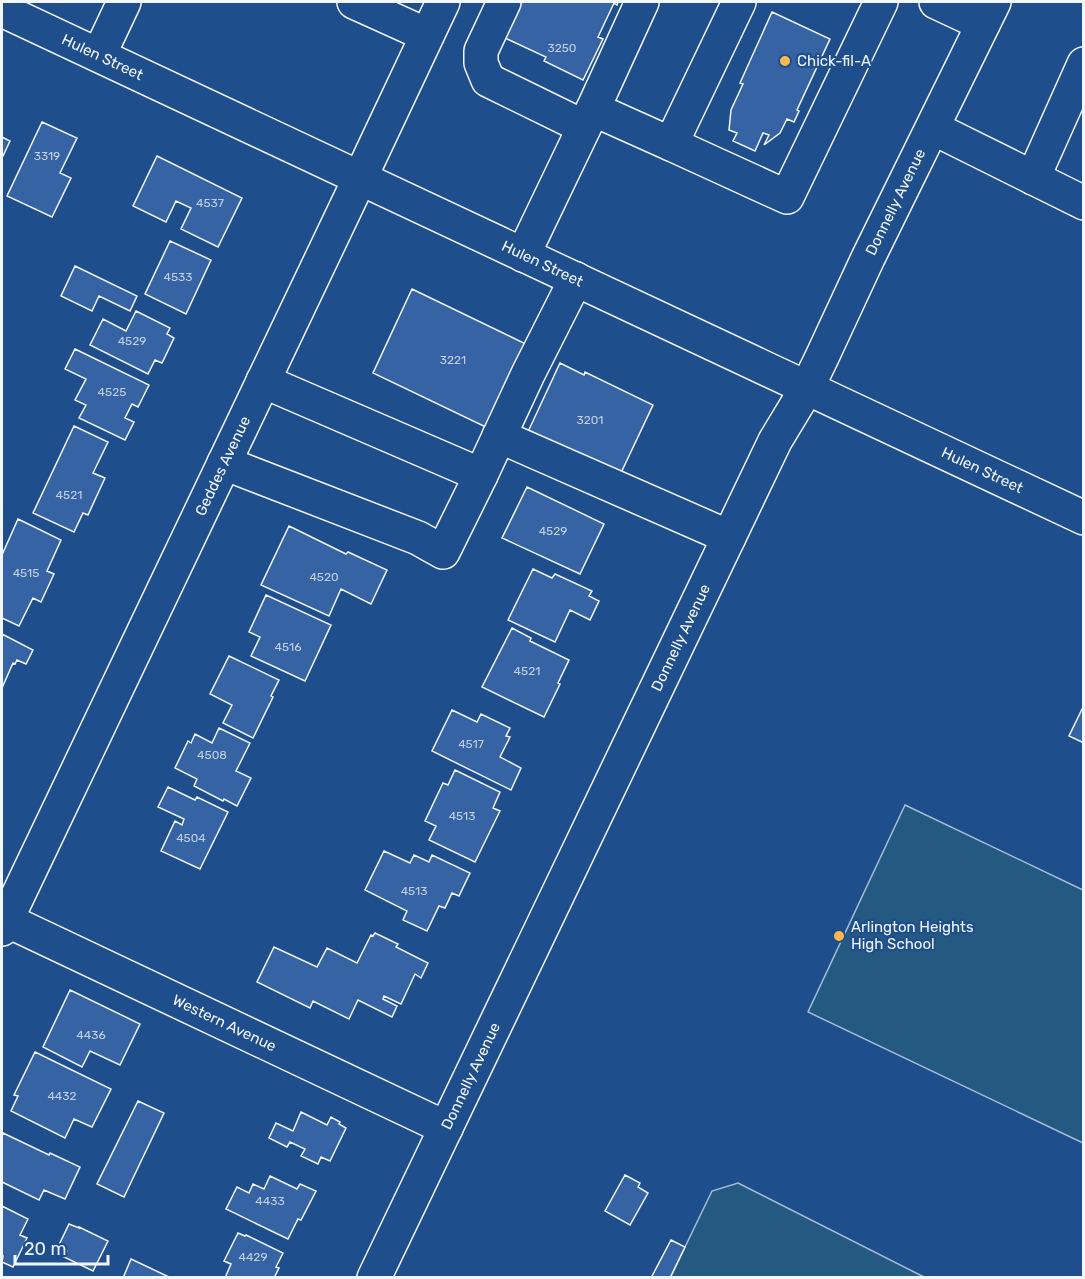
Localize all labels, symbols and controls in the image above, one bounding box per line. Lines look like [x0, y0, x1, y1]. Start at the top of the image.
street label: Hulen Street [59, 30, 146, 84]
house number: 3250 [547, 41, 577, 55]
place label: Chick-fil-A [797, 52, 871, 70]
marker: Chick-fil-A [778, 54, 792, 68]
street label: Donnelly Avenue [862, 146, 929, 258]
house number: 3319 [34, 149, 60, 163]
house number: 4537 [196, 196, 224, 210]
street label: Hulen Street [499, 237, 586, 291]
house number: 4533 [163, 270, 193, 284]
house number: 4529 [118, 334, 146, 348]
house number: 3221 [440, 353, 466, 367]
house number: 4525 [98, 385, 126, 399]
street label: Geddes Avenue [191, 413, 254, 519]
house number: 3201 [576, 413, 604, 427]
street label: Hulen Street [939, 443, 1026, 497]
house number: 4521 [56, 488, 82, 502]
house number: 4529 [539, 524, 567, 538]
house number: 4515 [13, 566, 39, 580]
house number: 4520 [309, 570, 339, 584]
street label: Donnelly Avenue [647, 581, 714, 694]
house number: 4516 [275, 640, 301, 654]
house number: 4521 [514, 664, 540, 678]
house number: 4517 [458, 737, 484, 751]
house number: 4508 [197, 748, 227, 762]
house number: 4513 [449, 809, 475, 823]
house number: 4504 [176, 831, 206, 845]
house number: 4513 [401, 884, 427, 898]
place label: Arlington Heights High School [851, 918, 974, 953]
marker: Arlington Heights High School [832, 929, 846, 943]
street label: Western Avenue [170, 991, 279, 1055]
street label: Donnelly Avenue [437, 1020, 504, 1132]
house number: 4436 [76, 1028, 106, 1042]
house number: 4432 [47, 1089, 77, 1103]
house number: 4433 [255, 1194, 285, 1208]
scale bar [15, 1228, 108, 1266]
text: 20 m [24, 1238, 66, 1260]
house number: 4429 [238, 1250, 268, 1264]

